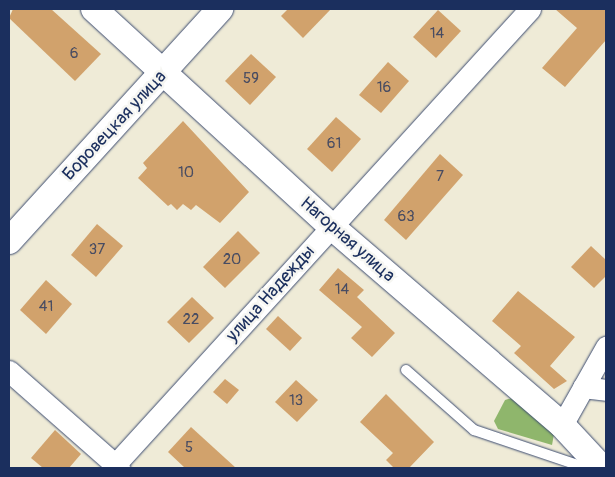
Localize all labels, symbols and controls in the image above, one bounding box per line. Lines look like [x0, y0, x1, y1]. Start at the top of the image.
house number: 14 [430, 25, 444, 43]
house number: 6 [70, 45, 78, 63]
street label: Боровецкая улица [59, 67, 171, 185]
house number: 59 [243, 70, 259, 88]
house number: 16 [377, 79, 391, 97]
house number: 61 [327, 135, 341, 153]
house number: 10 [178, 164, 194, 182]
house number: 7 [436, 168, 444, 186]
street label: Нагорная улица [295, 193, 399, 287]
house number: 63 [397, 208, 415, 226]
house number: 37 [89, 241, 105, 259]
street label: улица Надежды [222, 241, 320, 347]
house number: 20 [223, 251, 241, 269]
house number: 14 [335, 281, 349, 299]
house number: 41 [39, 298, 53, 316]
house number: 22 [183, 311, 199, 329]
house number: 13 [289, 392, 303, 410]
house number: 5 [185, 439, 193, 457]

